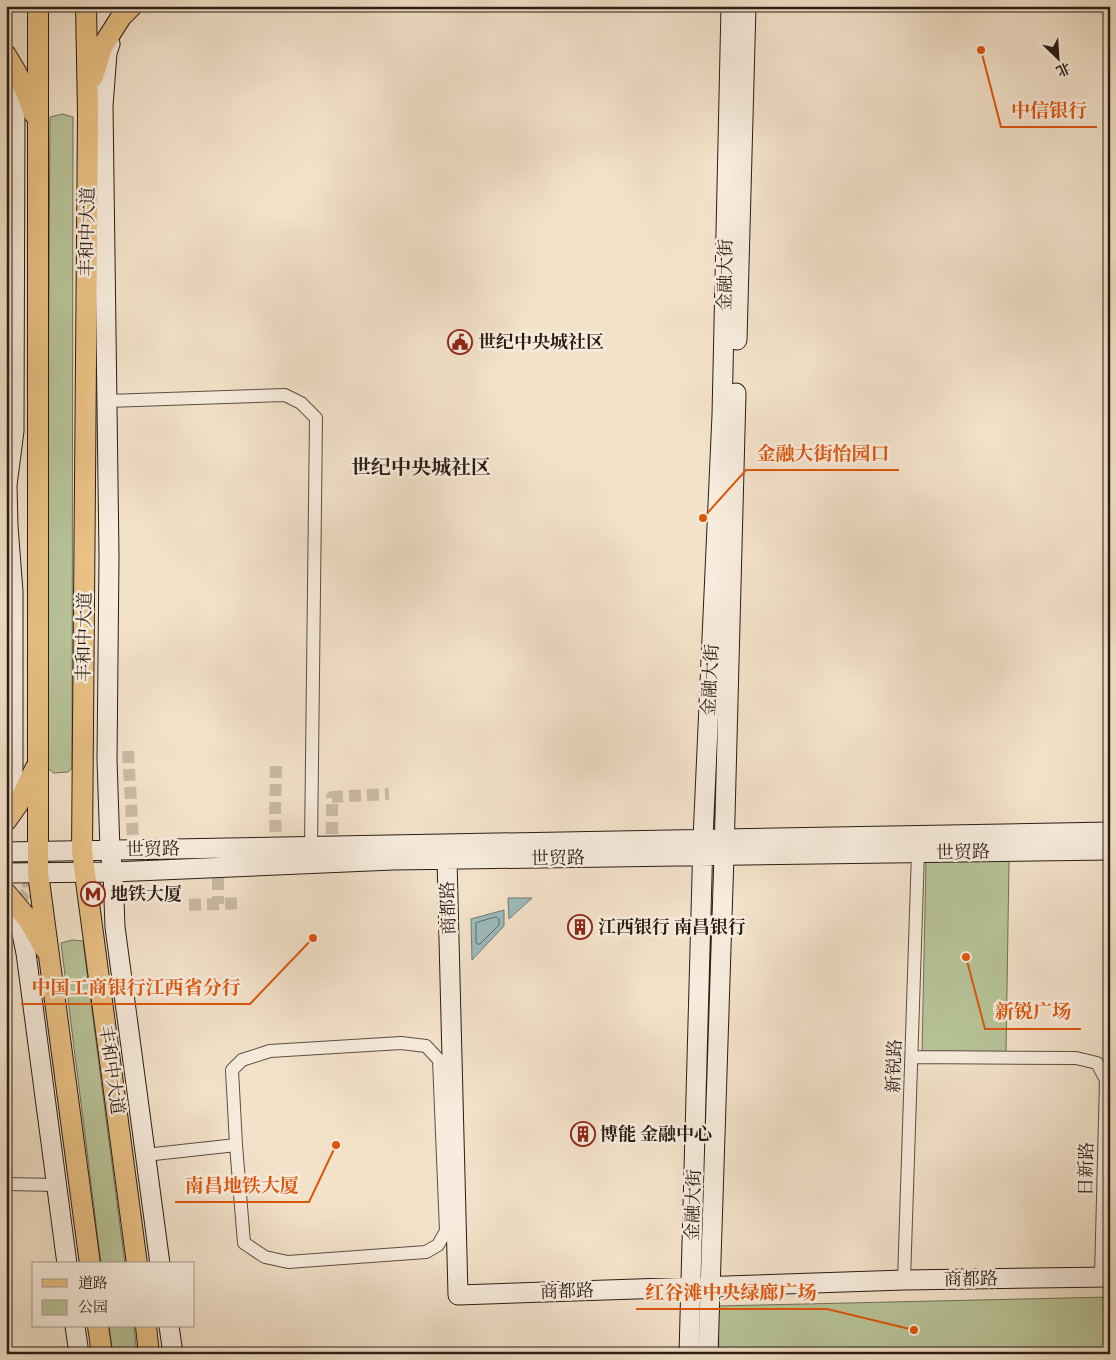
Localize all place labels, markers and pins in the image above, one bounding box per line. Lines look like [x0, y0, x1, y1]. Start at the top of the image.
callout: 中信银行 [1001, 93, 1097, 127]
place label: 世纪中央城社区 [478, 328, 604, 355]
public building icon: 世纪中央城社区 [447, 329, 473, 355]
callout: 金融大街怡园口 [746, 436, 899, 470]
place label: 地铁大厦 [110, 880, 182, 907]
metro station icon: 地铁大厦 [80, 881, 106, 907]
place label: 江西银行 南昌银行 [598, 913, 746, 940]
building icon: 江西银行 南昌银行 [567, 914, 593, 940]
callout: 中国工商银行江西省分行 [21, 970, 250, 1004]
callout: 新锐广场 [985, 995, 1081, 1029]
place label: 博能 金融中心 [600, 1120, 712, 1147]
building icon: 博能 金融中心 [570, 1121, 596, 1147]
callout: 南昌地铁大厦 [175, 1168, 309, 1202]
callout: 红谷滩中央绿廊广场 [636, 1275, 827, 1309]

